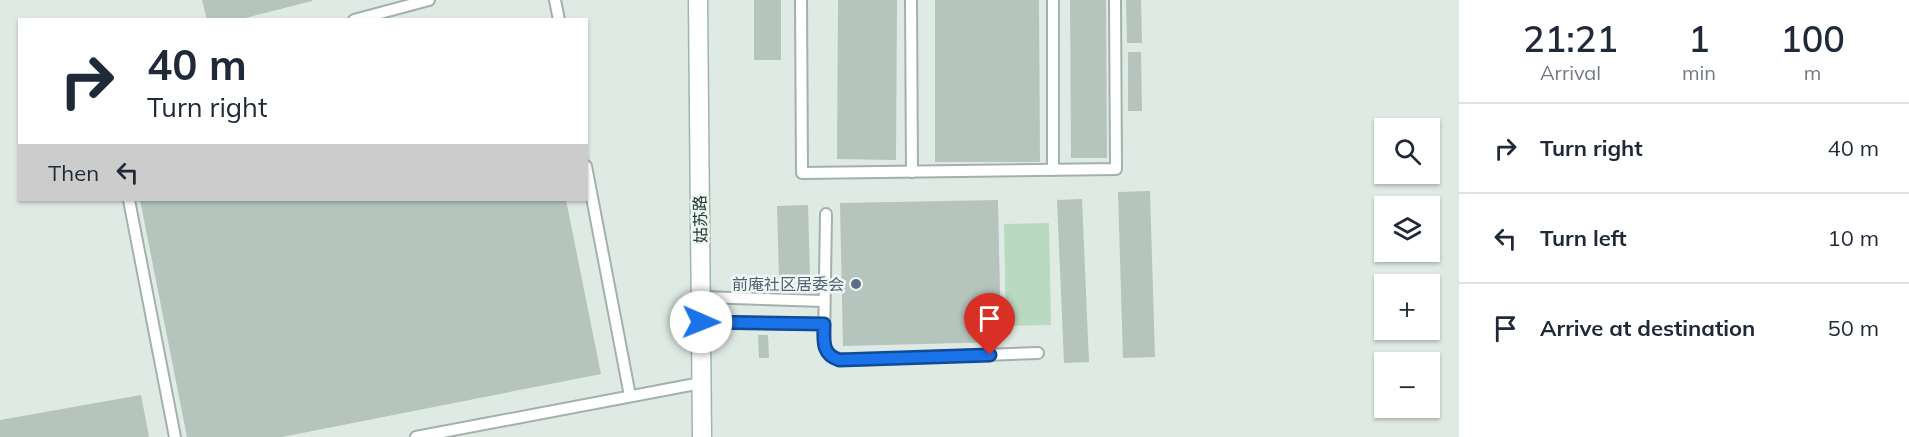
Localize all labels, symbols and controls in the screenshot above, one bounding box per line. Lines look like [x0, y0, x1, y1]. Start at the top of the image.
text: 21:21 [1523, 16, 1618, 61]
text: 1 [1688, 16, 1710, 61]
text: 100 [1780, 16, 1845, 61]
text: 40 m [147, 38, 247, 91]
icon: right [48, 42, 126, 120]
text: Arrival [1540, 60, 1601, 85]
text: min [1682, 60, 1716, 85]
text: m [1804, 60, 1821, 85]
text: Turn right [147, 90, 267, 124]
map controls [1374, 118, 1440, 418]
button: search [1374, 118, 1440, 184]
icon: right [1489, 132, 1522, 165]
text: Turn right [1540, 134, 1643, 162]
text: 40 m [1828, 134, 1879, 162]
icon: left [111, 156, 144, 189]
text: Then [48, 159, 99, 187]
street label: 姑苏路 [690, 195, 710, 243]
button: layers [1374, 196, 1440, 262]
icon: left [1489, 222, 1522, 255]
text: Turn left [1540, 224, 1627, 252]
text: 10 m [1828, 224, 1879, 252]
place label: 前庵社区居委会 [732, 274, 844, 294]
button: + [1374, 274, 1440, 340]
marker: 前庵社区居委会 [849, 277, 863, 291]
position arrow [669, 290, 733, 354]
pin [964, 293, 1015, 355]
icon: arrive [973, 302, 1006, 335]
icon: arrive [1489, 312, 1522, 345]
text: Arrive at destination [1540, 314, 1755, 342]
text: 50 m [1828, 314, 1879, 342]
button: − [1374, 352, 1440, 418]

